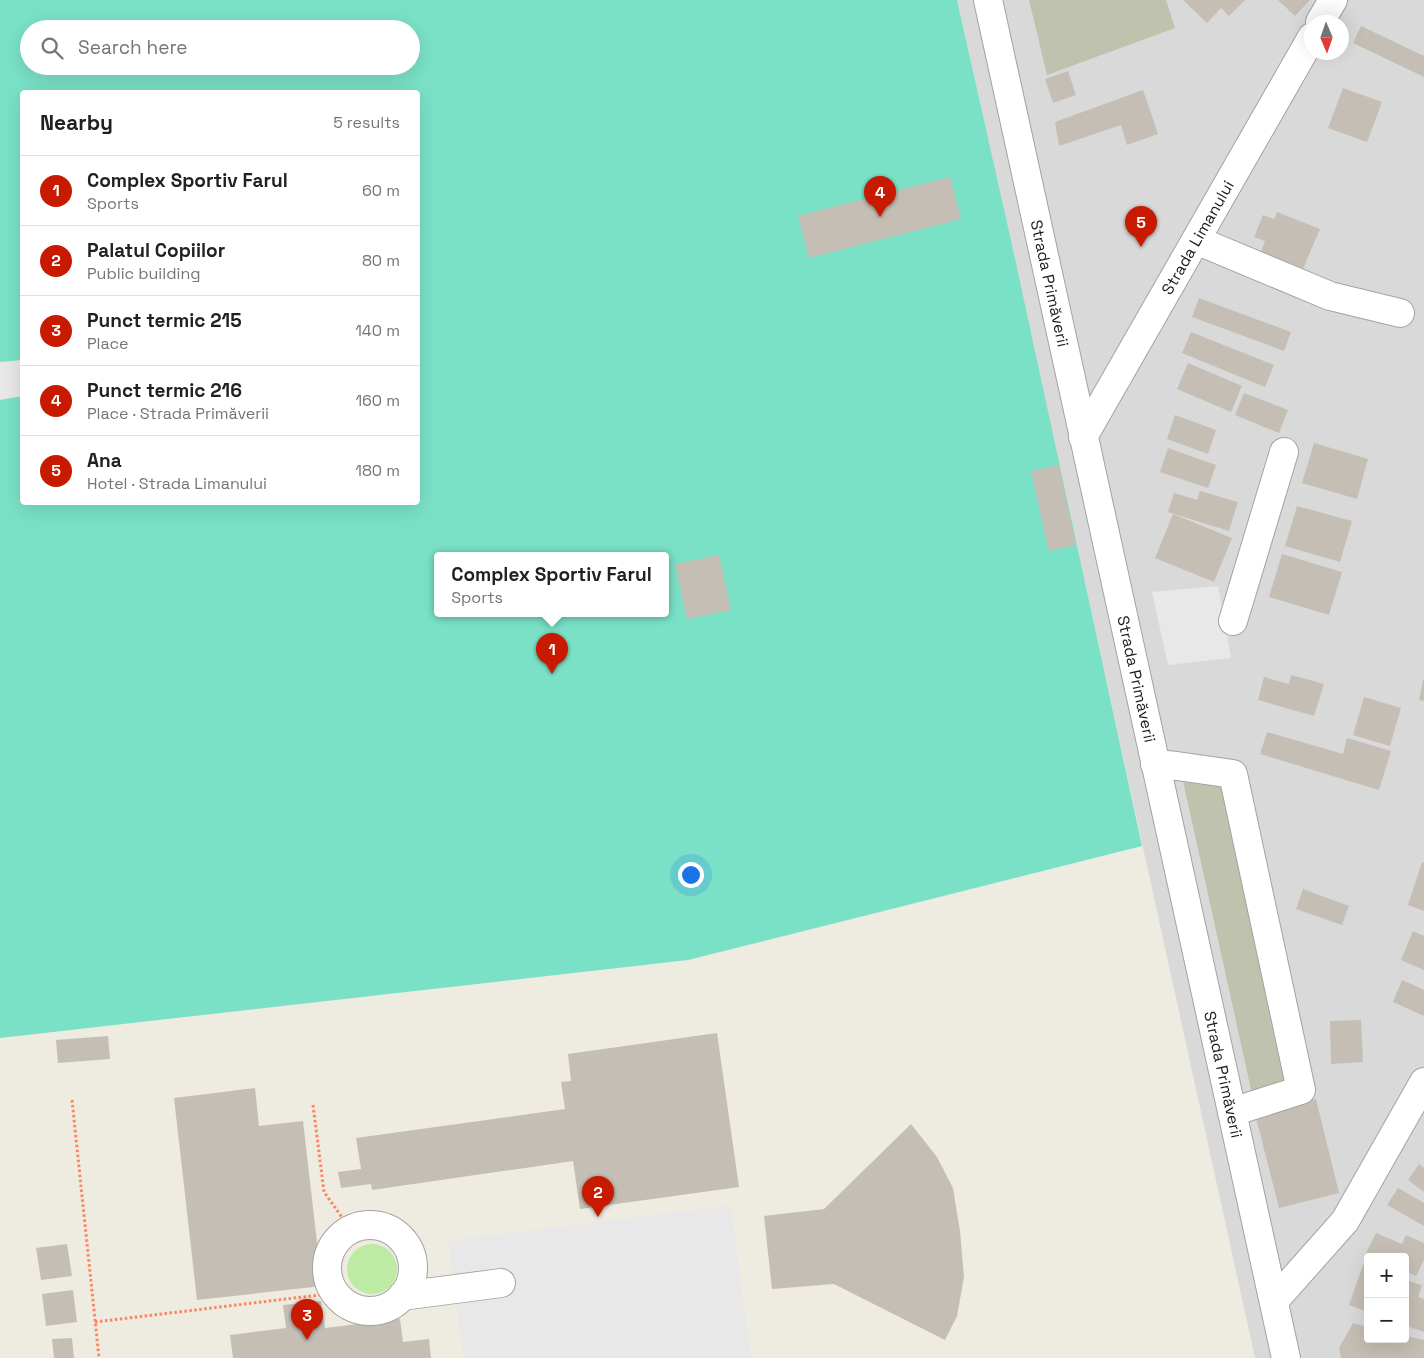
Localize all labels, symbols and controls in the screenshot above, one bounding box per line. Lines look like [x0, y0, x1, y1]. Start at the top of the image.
north arrow [1304, 15, 1349, 60]
search box [20, 20, 420, 75]
icon: search [38, 34, 66, 62]
text: Search here [78, 35, 188, 60]
text: Nearby [40, 109, 113, 136]
text: 5 results [333, 112, 400, 133]
text: Complex Sportiv Farul [87, 168, 288, 193]
pin: 4 [864, 176, 896, 217]
street label: Strada Limanului [1157, 177, 1239, 299]
text: 1 [52, 180, 60, 201]
text: 60 m [362, 180, 400, 201]
text: Sports [87, 193, 139, 214]
pin: 5 [1125, 206, 1157, 247]
street label: Strada Primăverii [1026, 218, 1074, 349]
text: Palatul Copiilor [87, 238, 225, 263]
text: 2 [51, 250, 61, 271]
text: 80 m [362, 250, 400, 271]
text: Public building [87, 263, 200, 284]
text: Punct termic 215 [87, 308, 242, 333]
text: 3 [51, 320, 61, 341]
text: 140 m [355, 320, 400, 341]
text: Place [87, 333, 129, 354]
text: Punct termic 216 [87, 378, 242, 403]
text: 4 [51, 390, 61, 411]
text: 160 m [355, 390, 400, 411]
text: Place · Strada Primăverii [87, 403, 269, 424]
text: Ana [87, 448, 122, 473]
text: 5 [51, 460, 61, 481]
text: 180 m [355, 460, 400, 481]
text: Hotel · Strada Limanului [87, 473, 267, 494]
popup [434, 552, 669, 617]
text: Complex Sportiv Farul [451, 562, 652, 587]
text: Sports [451, 587, 503, 608]
street label: Strada Primăverii [1112, 614, 1161, 744]
pin: 1 [536, 633, 568, 674]
your location [678, 862, 704, 888]
street label: Strada Primăverii [1199, 1009, 1247, 1140]
pin: 2 [582, 1176, 614, 1217]
map controls [1364, 1253, 1409, 1343]
button: + [1364, 1253, 1409, 1298]
button: − [1364, 1298, 1409, 1343]
pin: 3 [291, 1299, 323, 1340]

